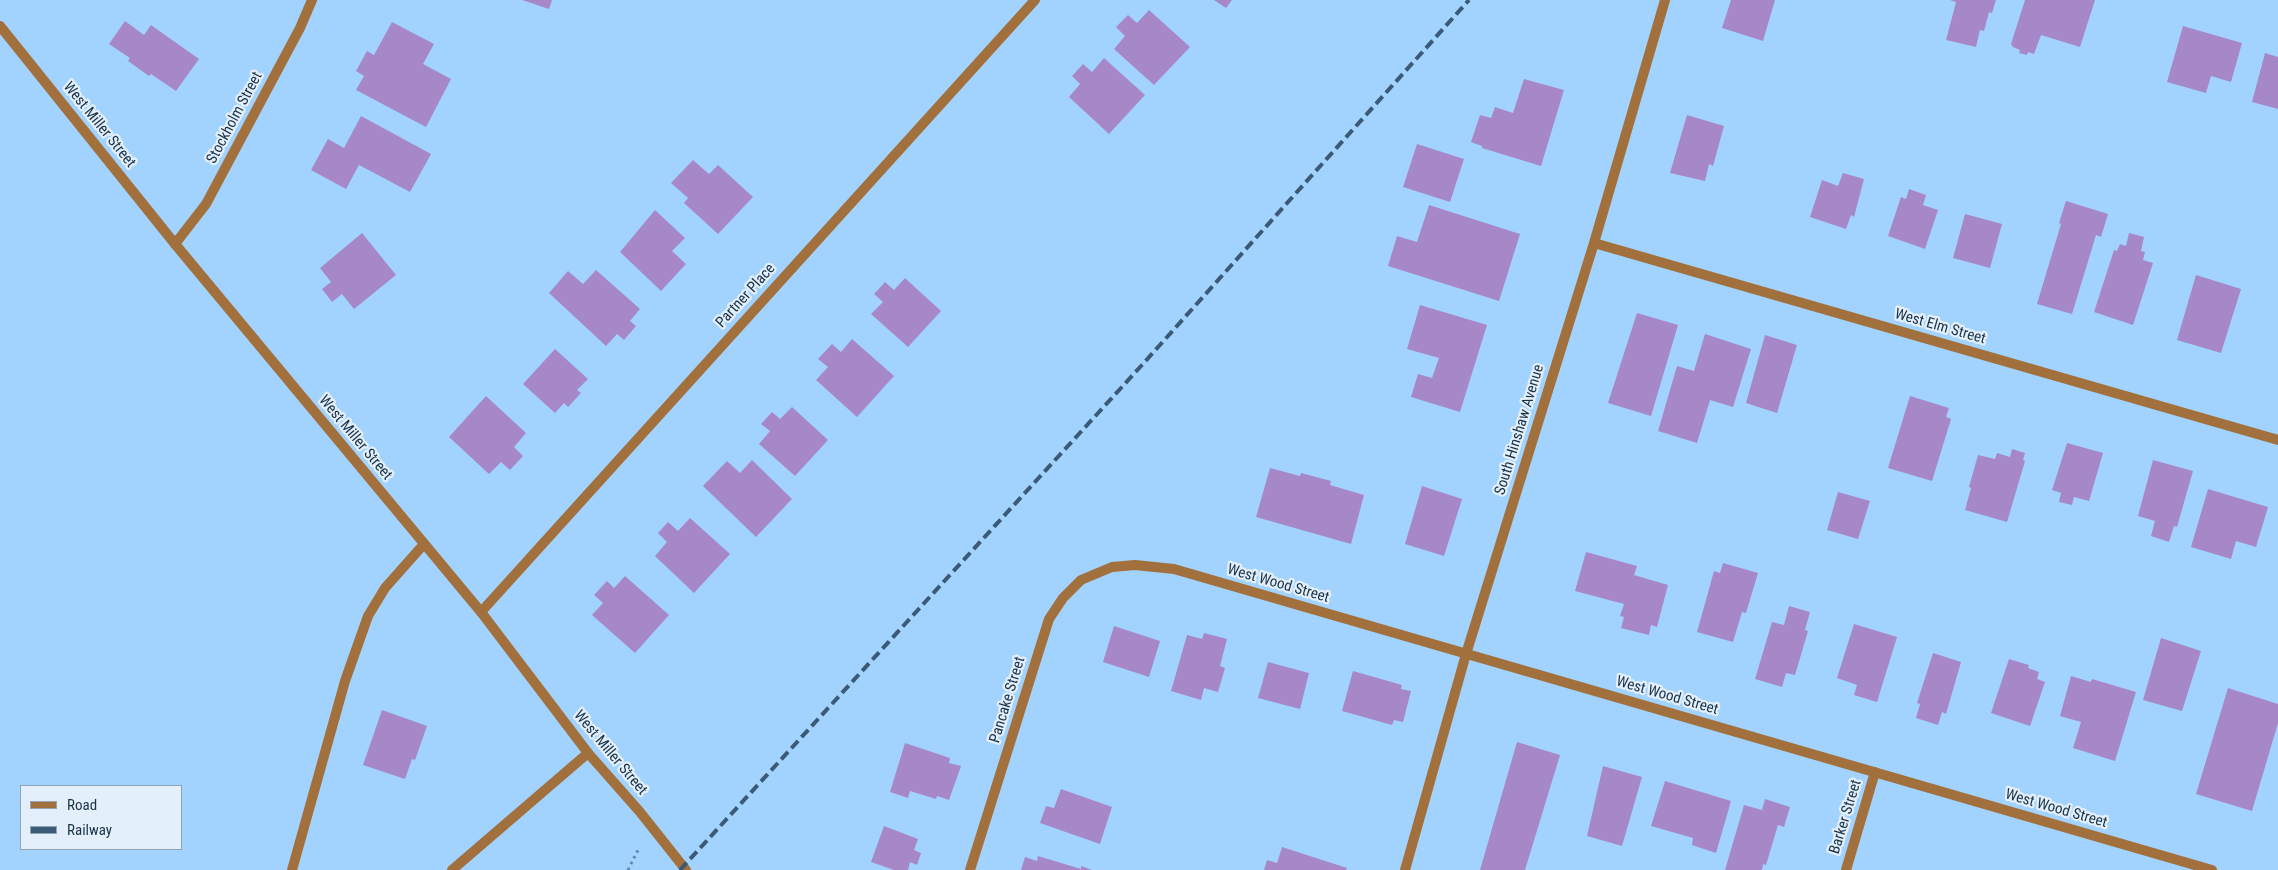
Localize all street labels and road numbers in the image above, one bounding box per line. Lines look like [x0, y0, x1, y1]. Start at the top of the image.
street label: Stockholm Street [203, 69, 267, 167]
street label: West Miller Street [59, 79, 139, 171]
street label: Partner Place [713, 260, 779, 332]
street label: West Elm Street [1892, 305, 1988, 349]
street label: South Hinshaw Avenue [1492, 363, 1548, 497]
street label: West Miller Street [314, 392, 396, 484]
street label: West Wood Street [1225, 561, 1331, 607]
street label: Pancake Street [986, 655, 1030, 745]
street label: West Wood Street [1614, 673, 1720, 719]
street label: West Miller Street [569, 707, 651, 799]
street label: Barker Street [1826, 778, 1866, 856]
street label: West Wood Street [2003, 786, 2109, 832]

